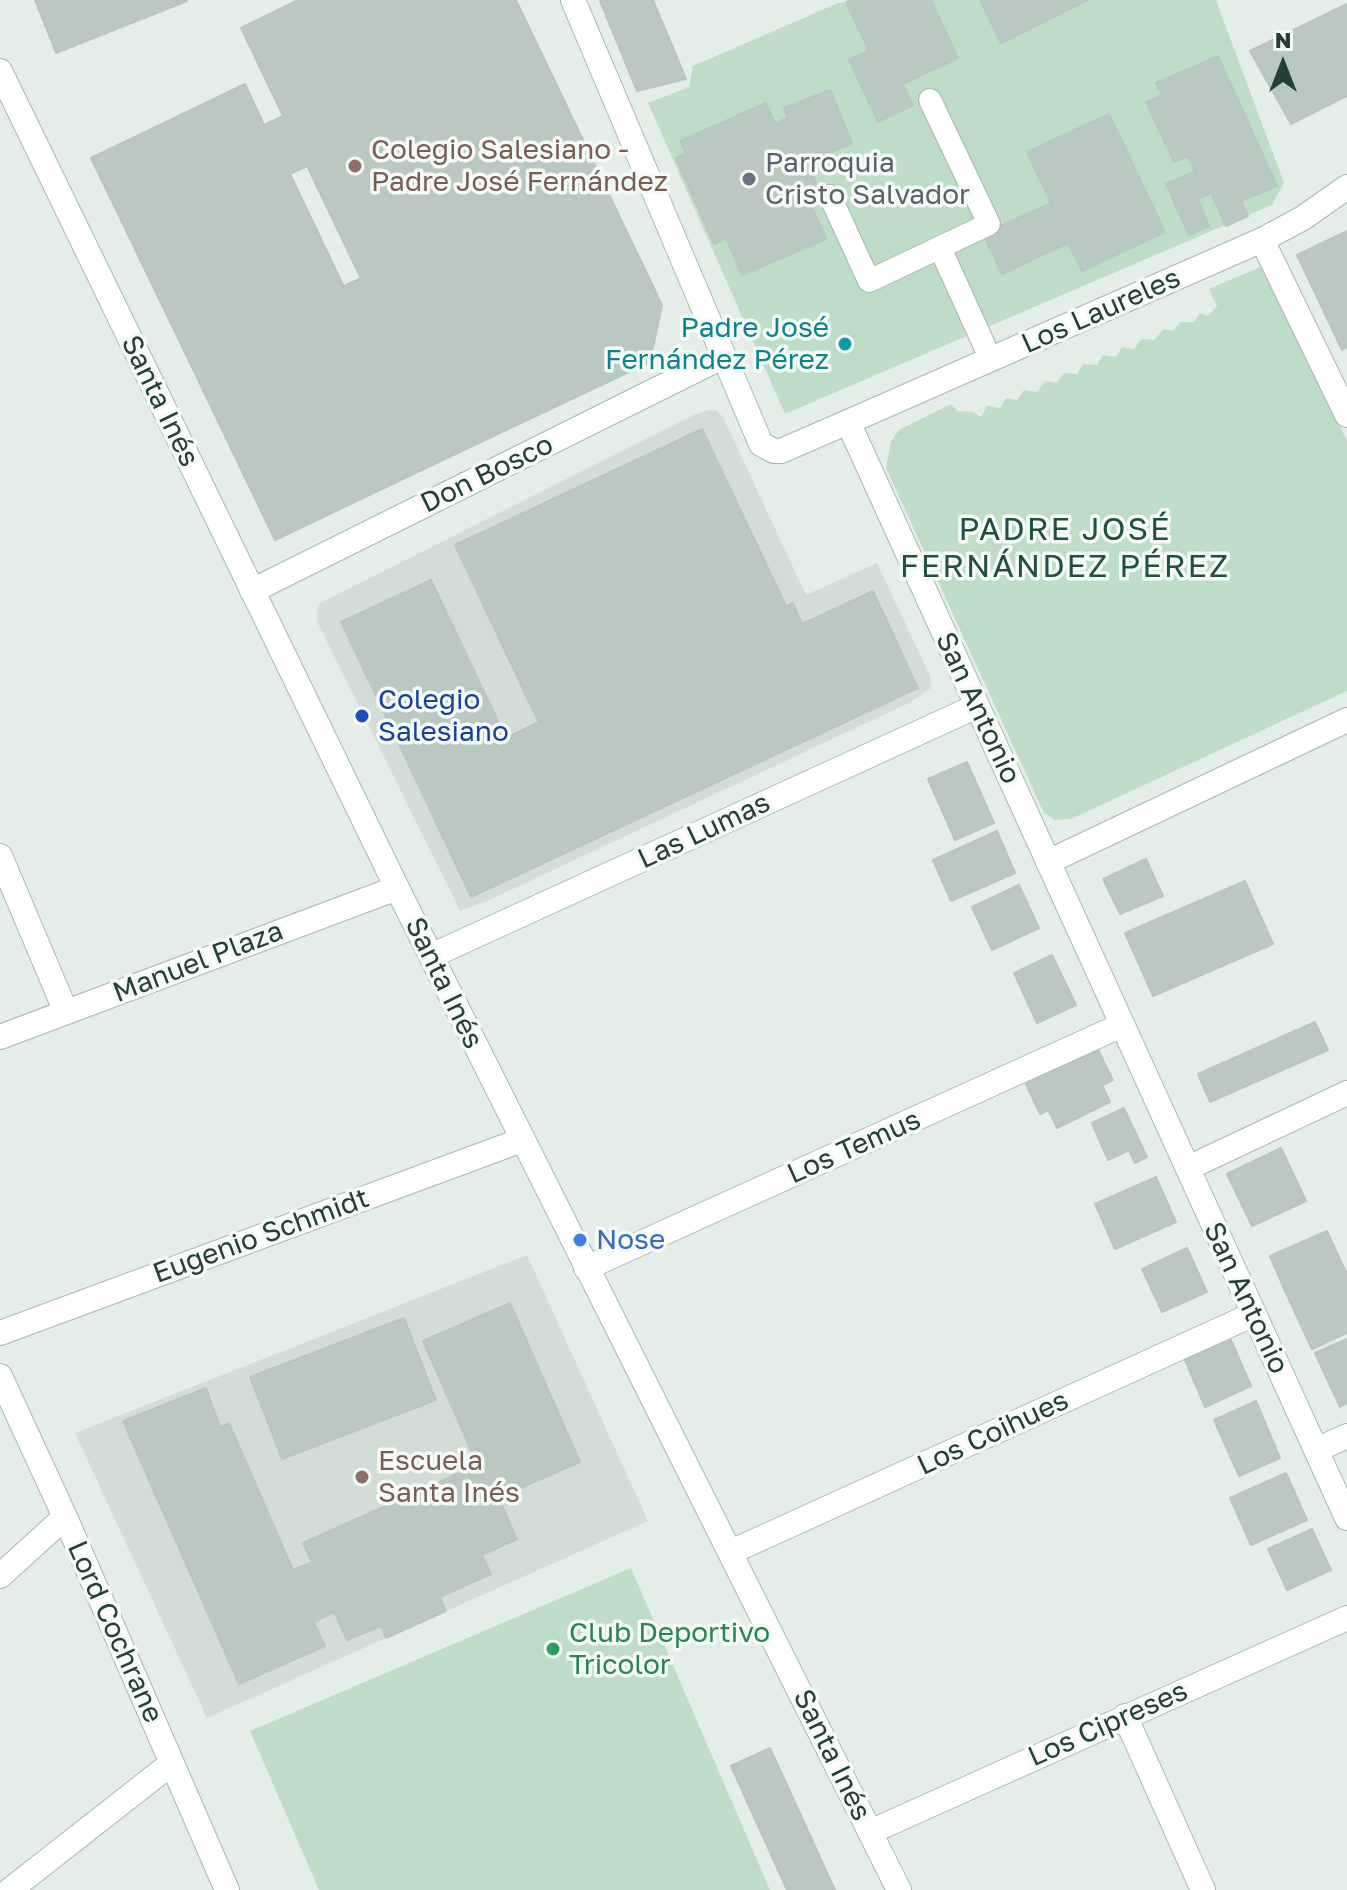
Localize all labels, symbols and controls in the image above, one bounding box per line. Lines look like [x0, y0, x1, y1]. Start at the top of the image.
north arrow [1243, 24, 1323, 104]
text: N [1275, 26, 1291, 53]
place label: Colegio Salesiano - Padre José Fernández [371, 133, 668, 199]
place label: Parroquia Cristo Salvador [765, 146, 970, 212]
marker: Colegio Salesiano - Padre José Fernández [346, 157, 364, 175]
marker: Parroquia Cristo Salvador [740, 170, 758, 188]
street label: Los Laureles [1017, 261, 1185, 361]
place label: Padre José Fernández Pérez [605, 311, 829, 377]
street label: Santa Inés [114, 330, 206, 472]
marker: Padre José Fernández Pérez [836, 335, 854, 353]
street label: Don Bosco [415, 428, 559, 520]
district label: PADRE JOSÉ FERNÁNDEZ PÉREZ [900, 511, 1230, 586]
street label: San Antonio [928, 627, 1028, 789]
place label: Colegio Salesiano [378, 683, 509, 749]
marker: Colegio Salesiano [353, 707, 371, 725]
street label: Las Lumas [633, 786, 775, 876]
street label: Santa Inés [398, 912, 490, 1054]
street label: Manuel Plaza [108, 914, 288, 1010]
street label: Los Temus [782, 1103, 926, 1191]
street label: Eugenio Schmidt [149, 1181, 373, 1291]
street label: San Antonio [1196, 1217, 1296, 1379]
place label: Nose [596, 1223, 665, 1257]
marker: Nose [571, 1231, 589, 1249]
street label: Los Coihues [912, 1383, 1074, 1483]
place label: Escuela Santa Inés [378, 1444, 520, 1510]
marker: Escuela Santa Inés [353, 1468, 371, 1486]
street label: Lord Cochrane [60, 1536, 170, 1728]
place label: Club Deportivo Tricolor [569, 1616, 770, 1682]
marker: Club Deportivo Tricolor [544, 1640, 562, 1658]
street label: Los Cipreses [1023, 1674, 1193, 1774]
street label: Santa Inés [786, 1684, 878, 1826]

